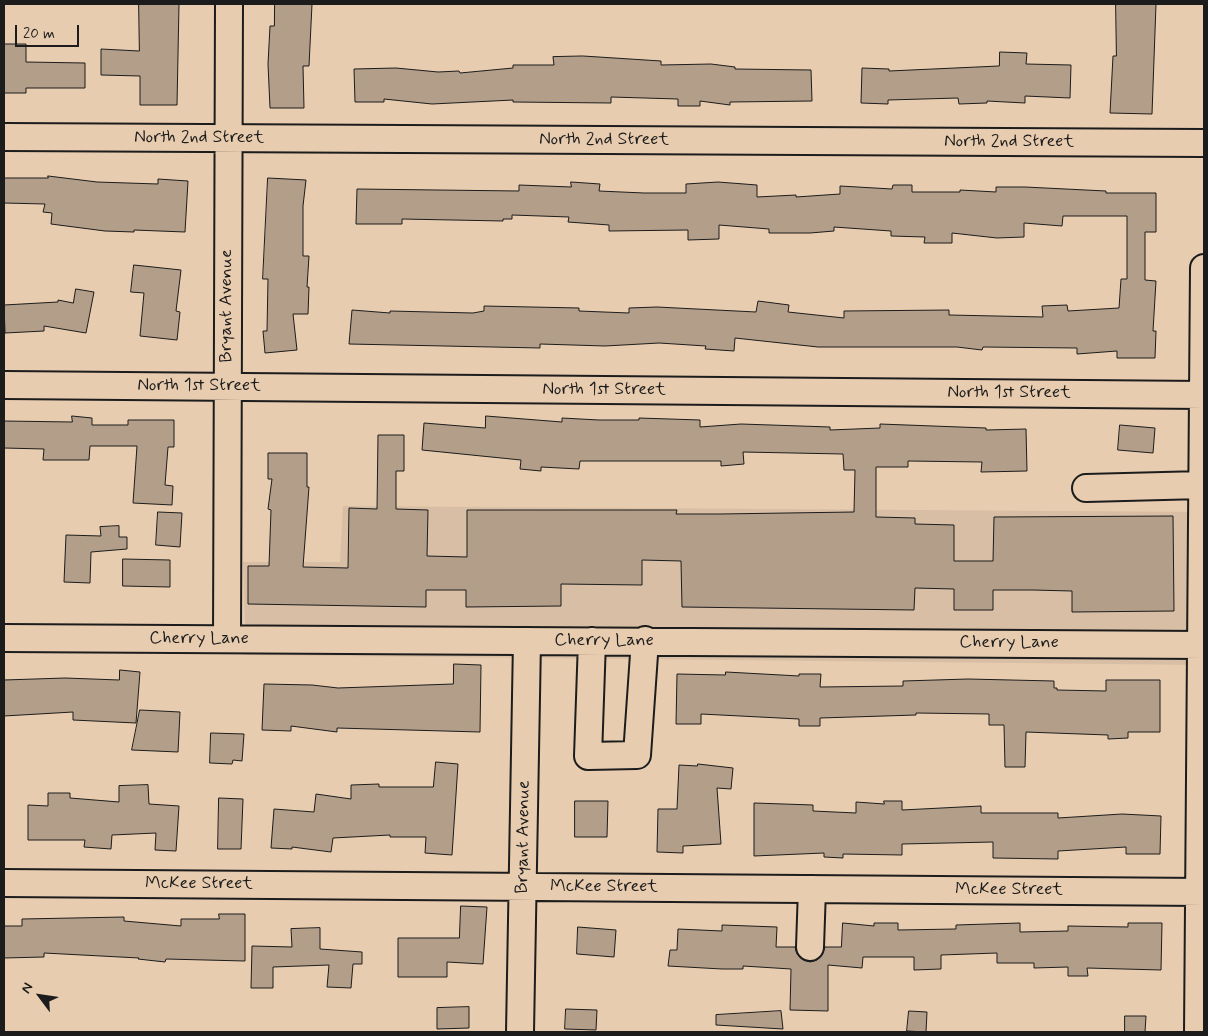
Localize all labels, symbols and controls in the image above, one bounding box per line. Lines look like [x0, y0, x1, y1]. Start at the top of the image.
scale bar [18, 15, 81, 47]
text: 20 m [23, 24, 55, 44]
street label: North 2nd Street [134, 127, 264, 149]
street label: North 2nd Street [539, 129, 669, 151]
street label: North 2nd Street [944, 131, 1074, 153]
street label: Bryant Avenue [216, 249, 238, 363]
street label: North 1st Street [137, 375, 261, 397]
street label: North 1st Street [542, 379, 666, 401]
street label: North 1st Street [947, 382, 1071, 404]
street label: Cherry Lane [149, 628, 249, 650]
street label: Cherry Lane [554, 630, 654, 652]
street label: Cherry Lane [959, 632, 1059, 654]
street label: Bryant Avenue [512, 780, 536, 894]
street label: McKee Street [145, 873, 253, 895]
street label: McKee Street [550, 876, 658, 898]
street label: McKee Street [955, 879, 1063, 901]
north arrow [15, 971, 65, 1021]
text: N [17, 980, 37, 997]

